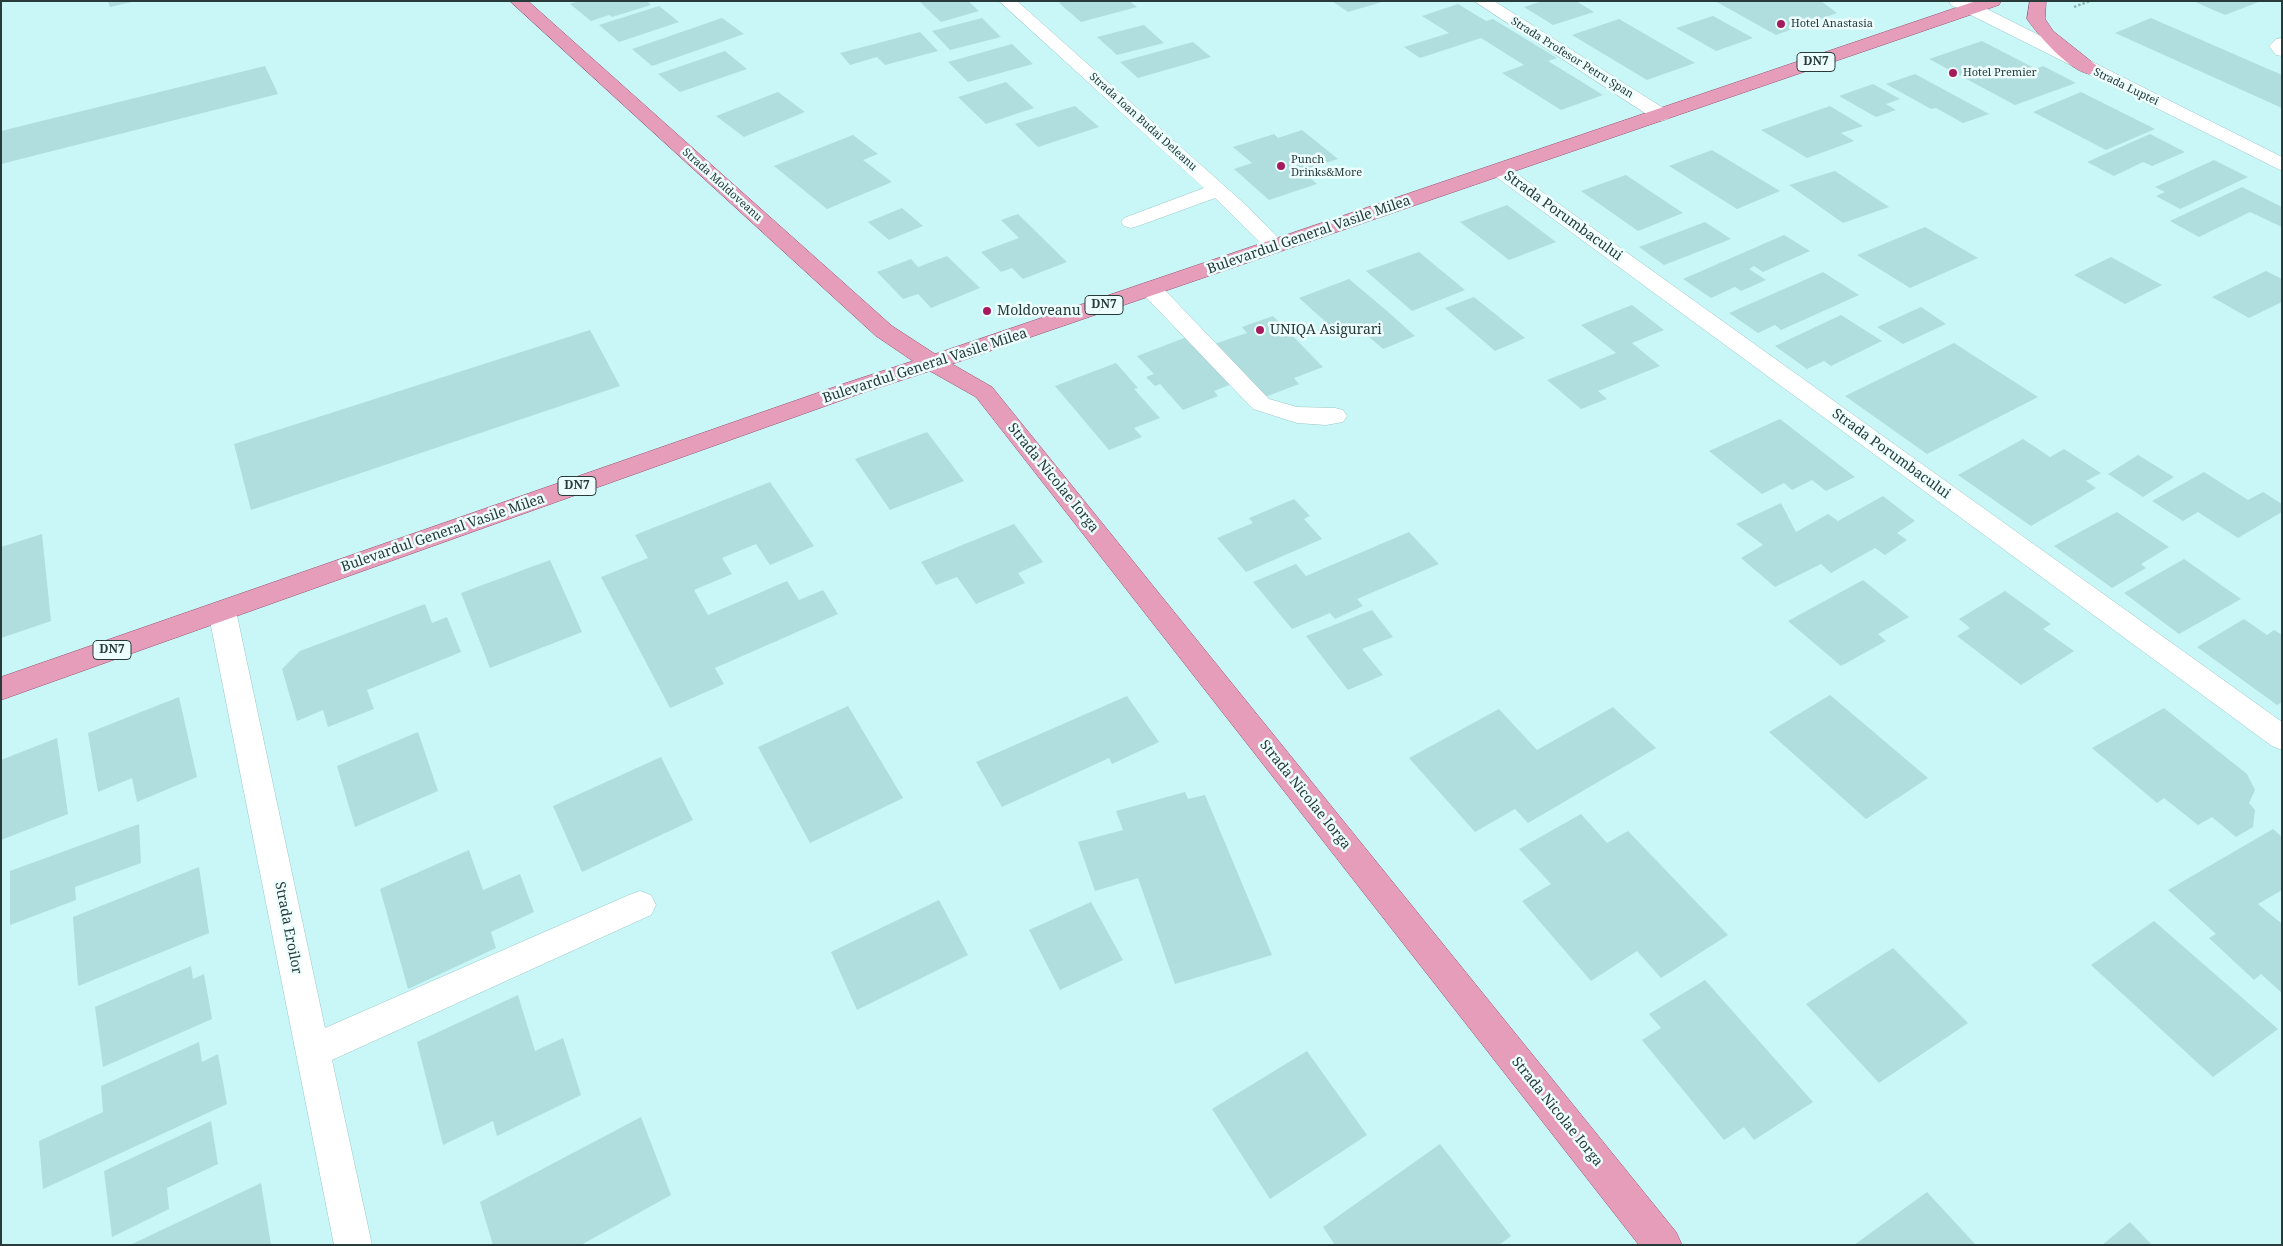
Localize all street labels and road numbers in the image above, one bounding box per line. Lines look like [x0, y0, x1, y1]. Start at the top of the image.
street label: Strada Profesor Petru Șpan [1508, 15, 1636, 101]
road number: DN7 [1797, 52, 1835, 72]
street label: Strada Luptei [2091, 66, 2161, 108]
street label: Strada Ioan Budai Deleanu [1086, 70, 1200, 174]
street label: Strada Moldoveanu [679, 146, 765, 224]
street label: Strada Porumbacului [1501, 167, 1625, 265]
street label: Bulevardul General Vasile Milea [1205, 192, 1413, 278]
road number: DN7 [1085, 296, 1123, 314]
street label: Bulevardul General Vasile Milea [821, 325, 1029, 407]
street label: Strada Porumbacului [1829, 405, 1953, 503]
street label: Strada Nicolae Iorga [1004, 420, 1102, 536]
road number: DN7 [558, 476, 596, 496]
street label: Bulevardul General Vasile Milea [339, 490, 547, 576]
road number: DN7 [93, 640, 131, 660]
street label: Strada Nicolae Iorga [1256, 737, 1354, 853]
street label: Strada Eroilor [271, 880, 305, 976]
street label: Strada Nicolae Iorga [1508, 1054, 1606, 1170]

